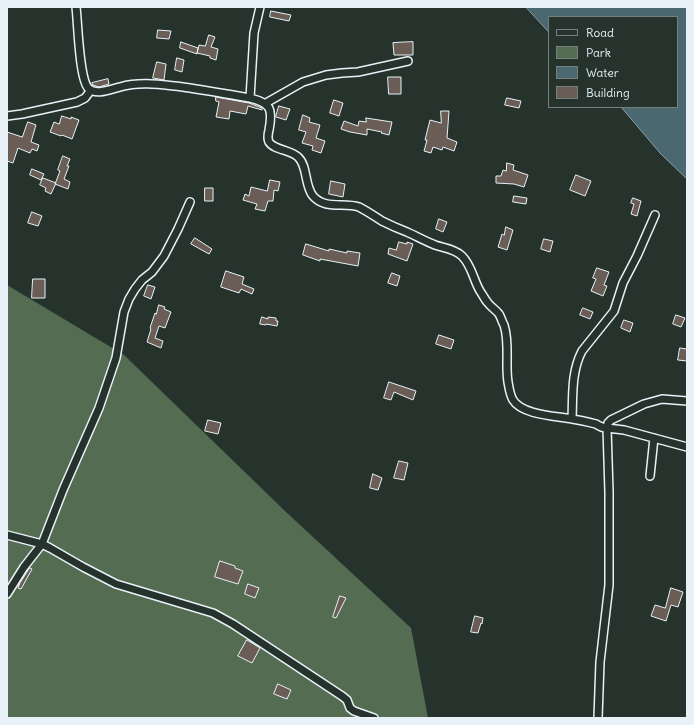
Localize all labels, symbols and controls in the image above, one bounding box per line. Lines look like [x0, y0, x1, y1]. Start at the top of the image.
legend [548, 16, 678, 108]
text: Road [586, 25, 614, 40]
text: Park [586, 45, 611, 60]
text: Water [586, 65, 619, 80]
text: Building [586, 85, 630, 100]

